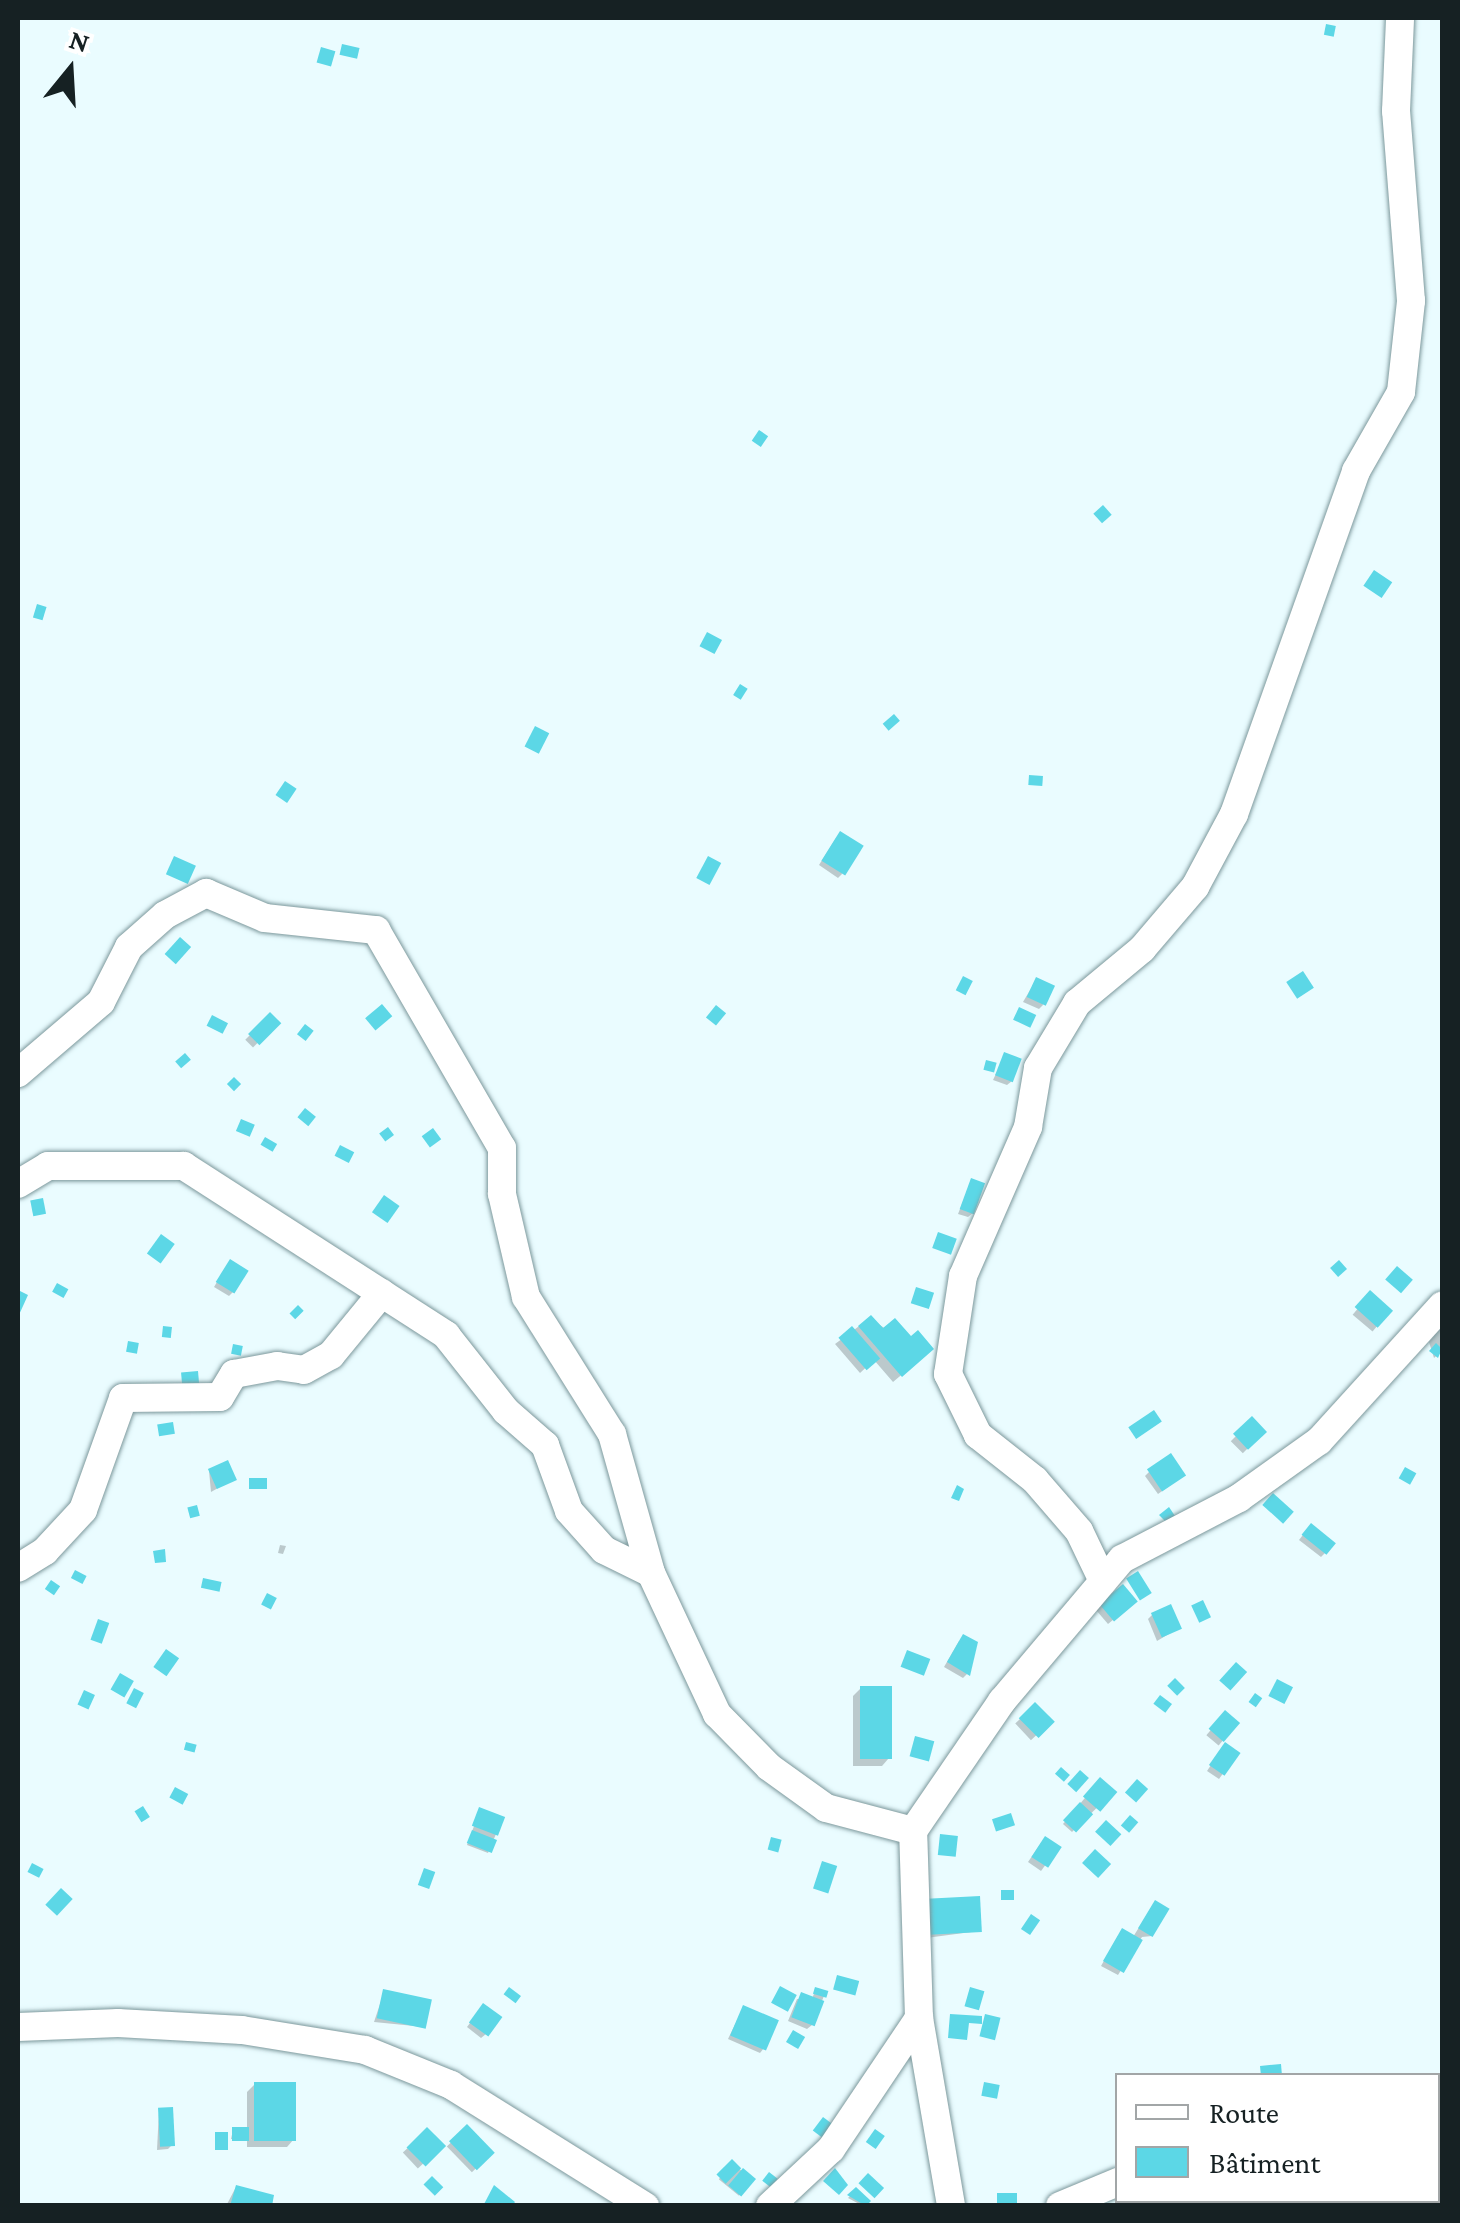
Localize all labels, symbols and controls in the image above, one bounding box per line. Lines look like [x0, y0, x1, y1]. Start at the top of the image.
north arrow [20, 20, 120, 120]
text: N [66, 23, 93, 59]
legend [1115, 2073, 1440, 2203]
text: Route [1209, 2096, 1279, 2129]
text: Bâtiment [1209, 2146, 1320, 2179]

